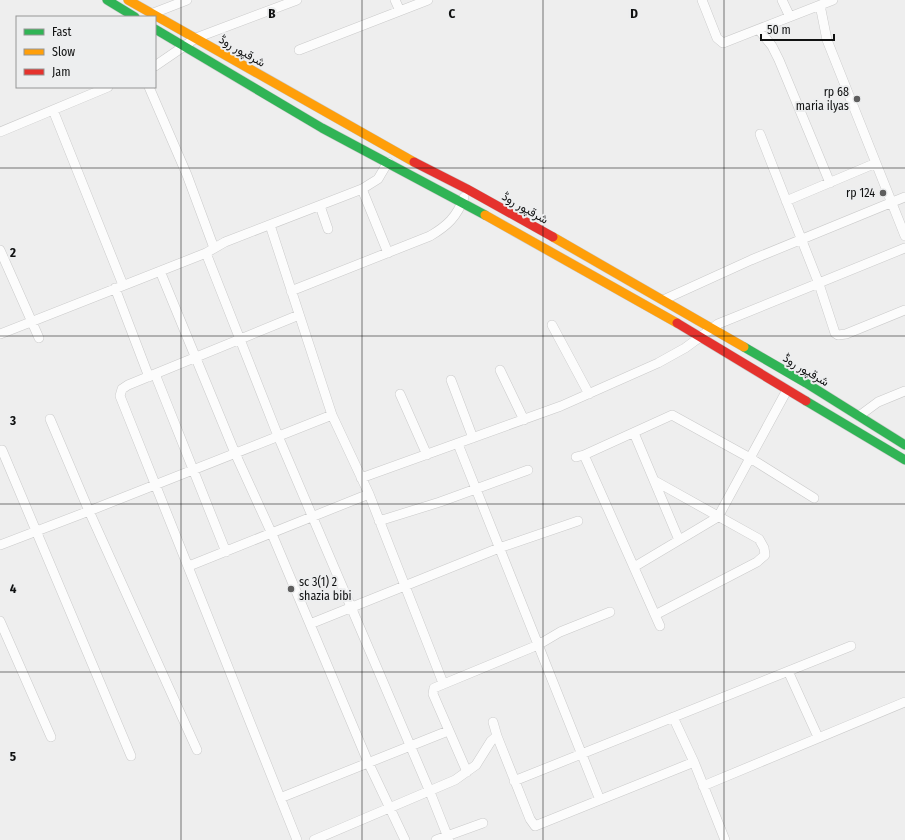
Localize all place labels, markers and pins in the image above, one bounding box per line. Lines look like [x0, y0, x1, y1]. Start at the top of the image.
place label: rp 68 maria ilyas [796, 85, 849, 113]
marker: rp 68 maria ilyas [852, 94, 862, 104]
place label: rp 124 [846, 186, 875, 200]
marker: rp 124 [878, 188, 888, 198]
place label: sc 3(1) 2 shazia bibi [299, 575, 352, 603]
marker: sc 3(1) 2 shazia bibi [286, 584, 296, 594]

